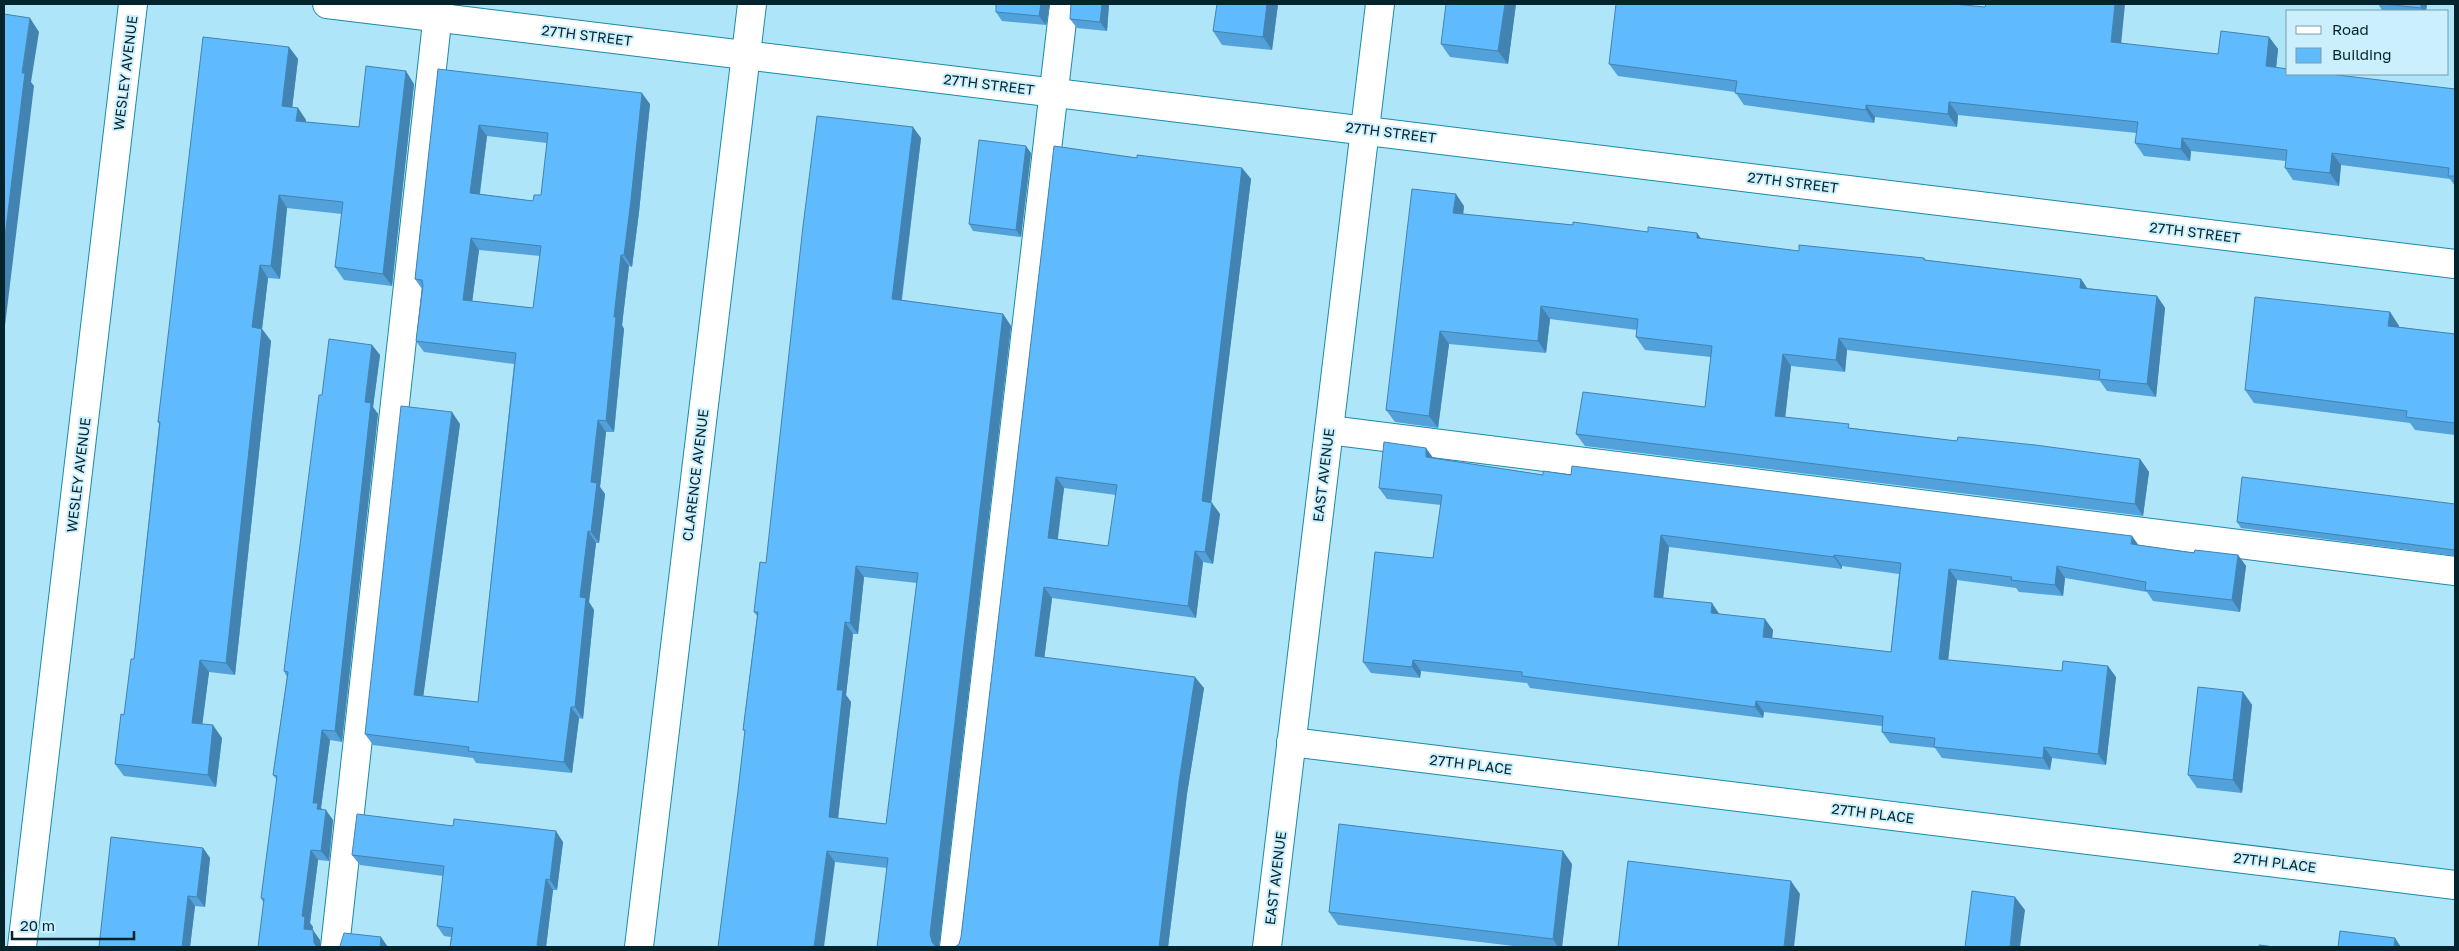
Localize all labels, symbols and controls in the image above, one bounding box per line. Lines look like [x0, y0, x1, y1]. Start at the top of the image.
legend [2286, 10, 2449, 75]
street label: WESLEY AVENUE [110, 15, 140, 131]
text: Road [2332, 20, 2369, 38]
street label: 27TH STREET [541, 21, 634, 49]
text: Building [2332, 45, 2392, 63]
street label: 27TH STREET [943, 70, 1036, 98]
street label: 27TH STREET [1345, 118, 1438, 146]
street label: 27TH STREET [1747, 168, 1840, 196]
street label: 27TH STREET [2149, 218, 2242, 246]
street label: CLARENCE AVENUE [678, 408, 712, 542]
street label: WESLEY AVENUE [63, 417, 93, 533]
street label: EAST AVENUE [1309, 427, 1337, 523]
street label: 27TH PLACE [1429, 751, 1513, 777]
street label: 27TH PLACE [1831, 800, 1915, 826]
street label: EAST AVENUE [1261, 830, 1289, 926]
street label: 27TH PLACE [2233, 849, 2317, 875]
scale bar [12, 908, 135, 940]
text: 20 m [20, 916, 55, 934]

